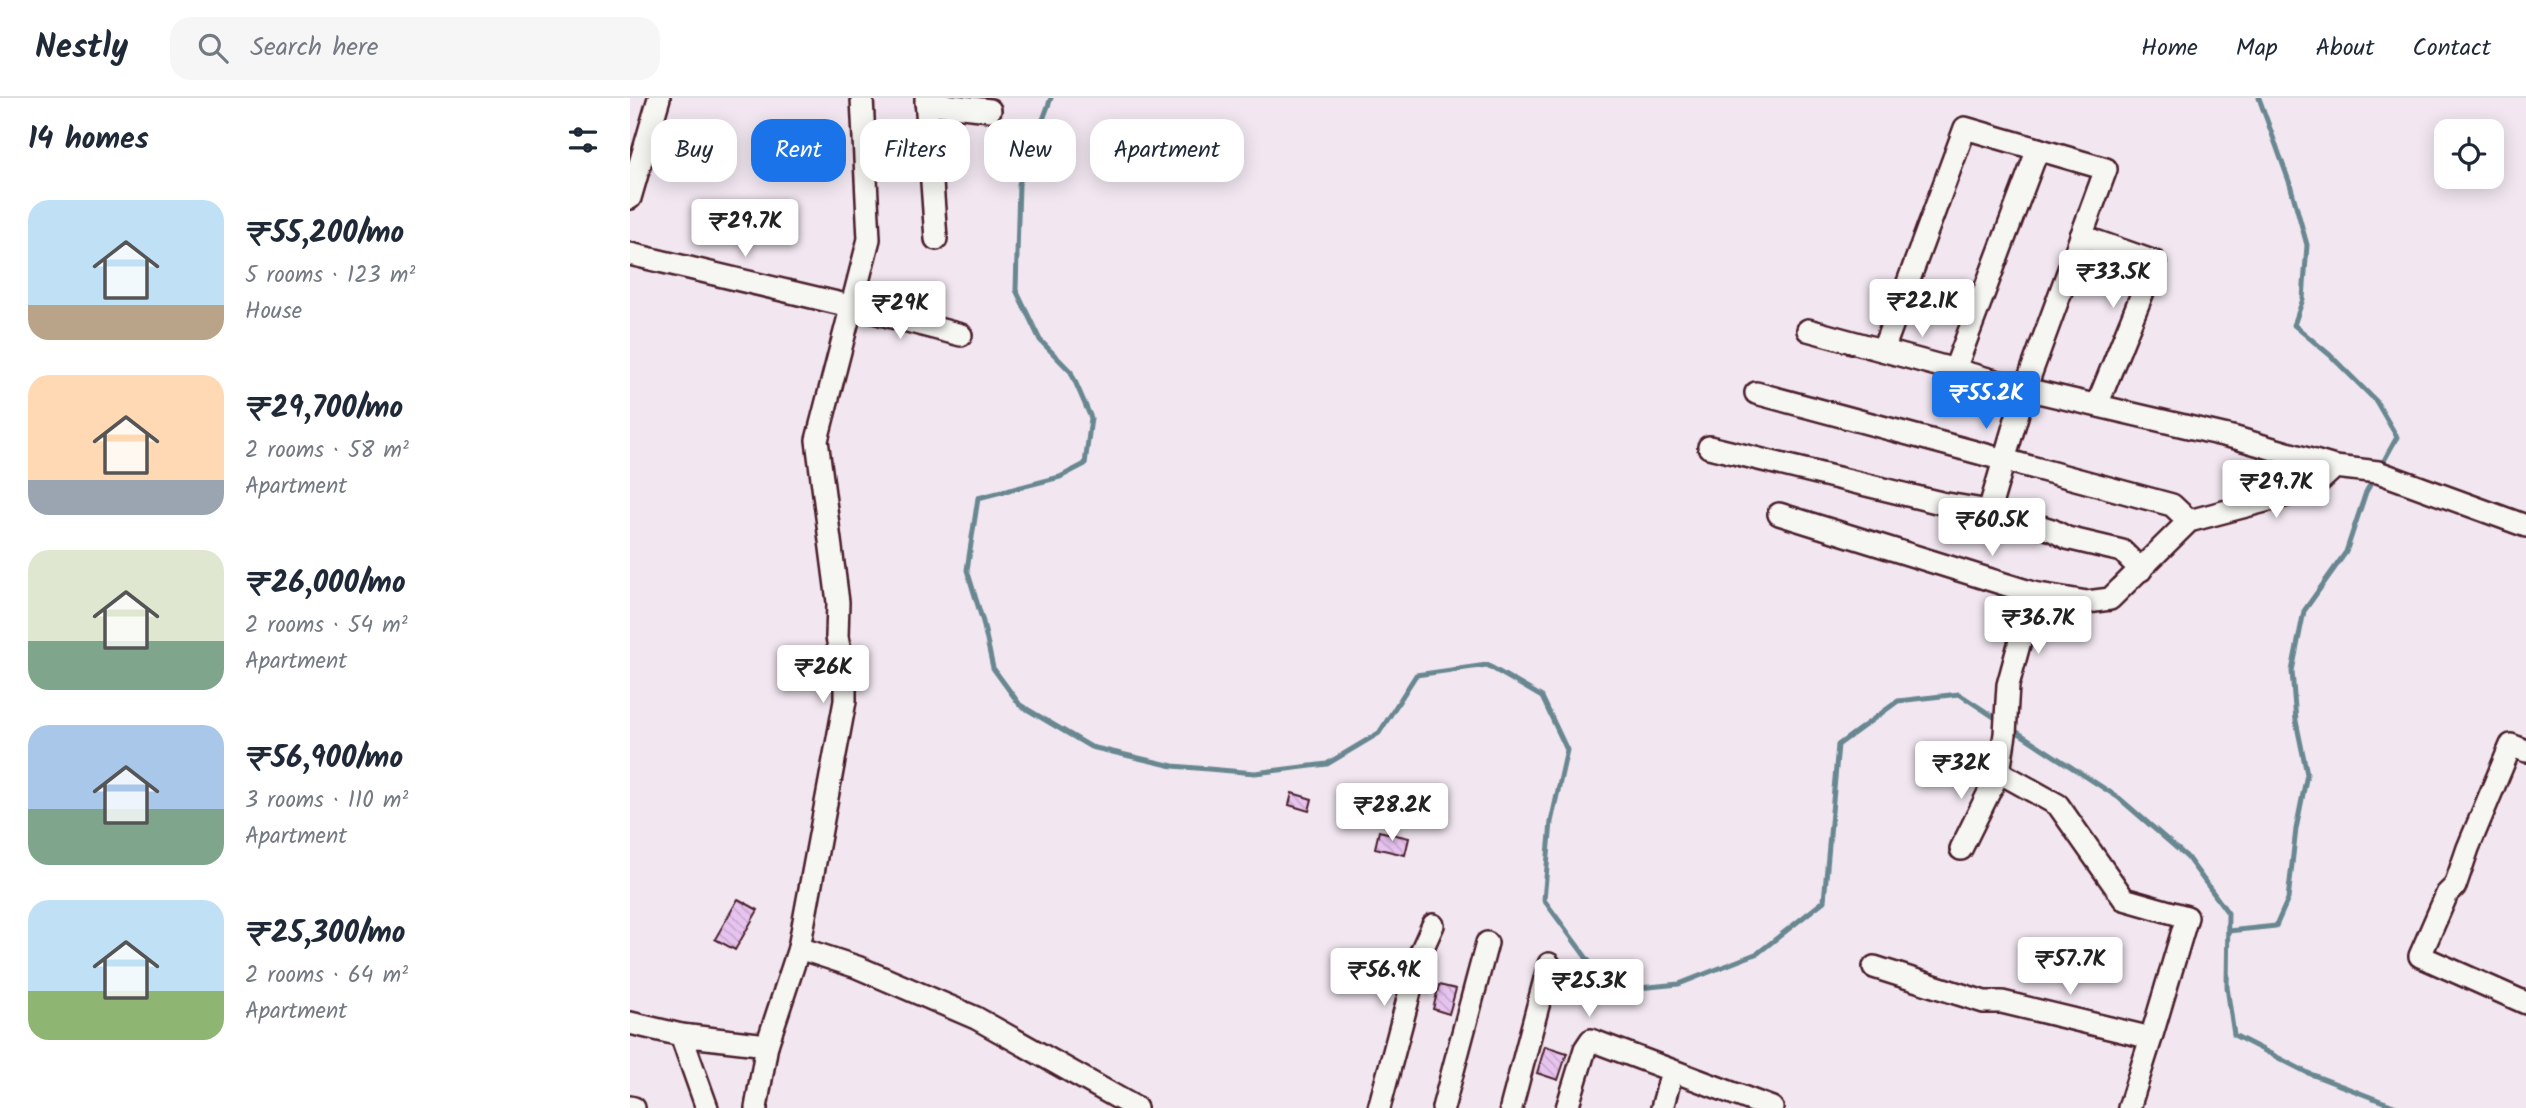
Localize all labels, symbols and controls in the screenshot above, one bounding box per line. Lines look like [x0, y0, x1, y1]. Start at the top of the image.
search box [170, 17, 660, 80]
text: Nestly [35, 22, 128, 75]
text: Search here [250, 27, 378, 69]
icon: search [194, 29, 232, 67]
text: Home [2141, 29, 2198, 68]
text: Map [2236, 29, 2278, 68]
text: About [2316, 29, 2374, 68]
text: Contact [2412, 29, 2491, 68]
text: 14 homes [28, 116, 149, 164]
chip: Buy [651, 119, 737, 182]
chip: Rent [751, 119, 846, 182]
chip: Filters [860, 119, 970, 182]
chip: New [984, 119, 1076, 182]
chip: Apartment [1090, 119, 1244, 182]
map controls [2434, 119, 2504, 189]
button: locate [2434, 119, 2504, 189]
icon: filters [564, 121, 602, 159]
pin: ₹29.7K [688, 200, 802, 259]
text: ₹29.7K [707, 204, 783, 240]
text: ₹55,200/mo [245, 210, 404, 258]
icon: home [84, 228, 168, 312]
pin: ₹33.5K [2056, 250, 2170, 310]
text: ₹33.5K [2075, 255, 2151, 291]
text: 5 rooms · 123 m² [245, 258, 415, 294]
pin: ₹22.1K [1865, 280, 1979, 339]
pin: ₹29K [859, 282, 941, 341]
text: ₹22.1K [1885, 284, 1959, 320]
text: ₹29K [871, 286, 929, 322]
text: House [245, 294, 302, 330]
pin: ₹55.2K [1929, 372, 2043, 431]
text: ₹55.2K [1948, 376, 2024, 412]
text: ₹29,700/mo [245, 385, 403, 433]
icon: home [84, 403, 168, 487]
text: 2 rooms · 58 m² [245, 433, 409, 469]
pin: ₹29.7K [2219, 460, 2333, 520]
text: ₹29.7K [2238, 465, 2314, 501]
text: Apartment [245, 469, 347, 505]
pin: ₹60.5K [1935, 498, 2049, 558]
text: ₹60.5K [1954, 503, 2030, 539]
text: ₹26,000/mo [245, 560, 406, 608]
icon: home [84, 578, 168, 662]
pin: ₹36.7K [1981, 596, 2095, 656]
text: ₹36.7K [2000, 601, 2076, 637]
text: 2 rooms · 54 m² [245, 608, 408, 644]
text: Apartment [245, 644, 347, 680]
pin: ₹26K [782, 646, 864, 705]
text: ₹26K [793, 650, 853, 686]
text: ₹56,900/mo [245, 735, 403, 783]
pin: ₹32K [1920, 742, 2002, 801]
text: ₹32K [1931, 746, 1991, 782]
icon: home [84, 753, 168, 837]
text: 3 rooms · 110 m² [245, 783, 408, 819]
pin: ₹28.2K [1335, 784, 1449, 843]
text: ₹28.2K [1352, 788, 1432, 824]
text: Apartment [245, 819, 347, 855]
text: ₹25,300/mo [245, 910, 406, 958]
icon: home [84, 928, 168, 1012]
pin: ₹57.7K [2013, 937, 2127, 997]
text: ₹57.7K [2034, 942, 2106, 978]
pin: ₹56.9K [1327, 948, 1441, 1008]
text: ₹56.9K [1346, 953, 1422, 989]
text: 2 rooms · 64 m² [245, 958, 408, 994]
pin: ₹25.3K [1532, 960, 1646, 1019]
text: ₹25.3K [1551, 964, 1627, 1000]
text: Apartment [245, 994, 347, 1030]

